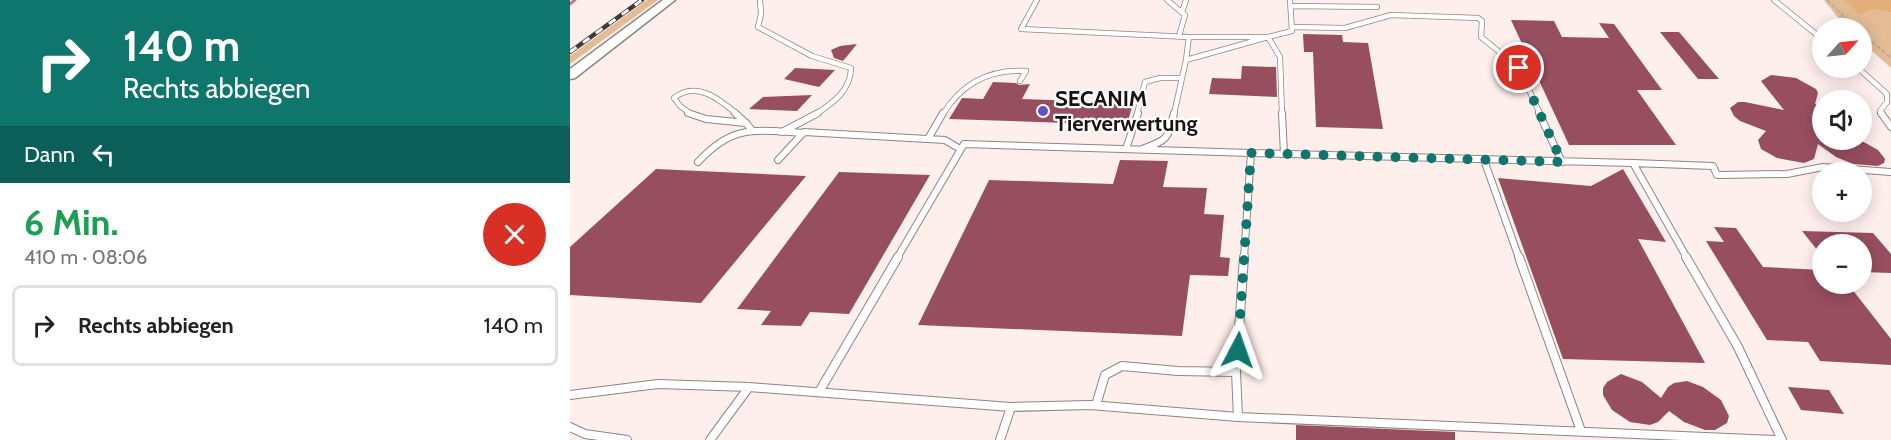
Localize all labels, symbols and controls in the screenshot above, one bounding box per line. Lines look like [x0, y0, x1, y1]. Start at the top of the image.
north arrow [1812, 18, 1872, 78]
map controls [1812, 18, 1872, 294]
text: 140 m [123, 20, 240, 72]
icon: right [24, 24, 102, 102]
pin [1493, 42, 1544, 93]
icon: arrive [1502, 51, 1535, 84]
text: Rechts abbiegen [123, 72, 310, 105]
place label: SECANIM Tierverwertung [1055, 85, 1198, 137]
button: sound [1812, 90, 1872, 150]
marker: SECANIM Tierverwertung [1036, 104, 1050, 118]
icon: left [87, 138, 120, 171]
text: Dann [24, 141, 75, 168]
button: + [1812, 162, 1872, 222]
text: 6 Min. [24, 200, 118, 244]
button: close [483, 203, 546, 266]
button: − [1812, 234, 1872, 294]
text: 410 m · 08:06 [24, 245, 147, 269]
icon: right [27, 309, 60, 342]
text: Rechts abbiegen [78, 312, 234, 339]
text: 140 m [484, 312, 543, 339]
position arrow [1206, 318, 1270, 382]

